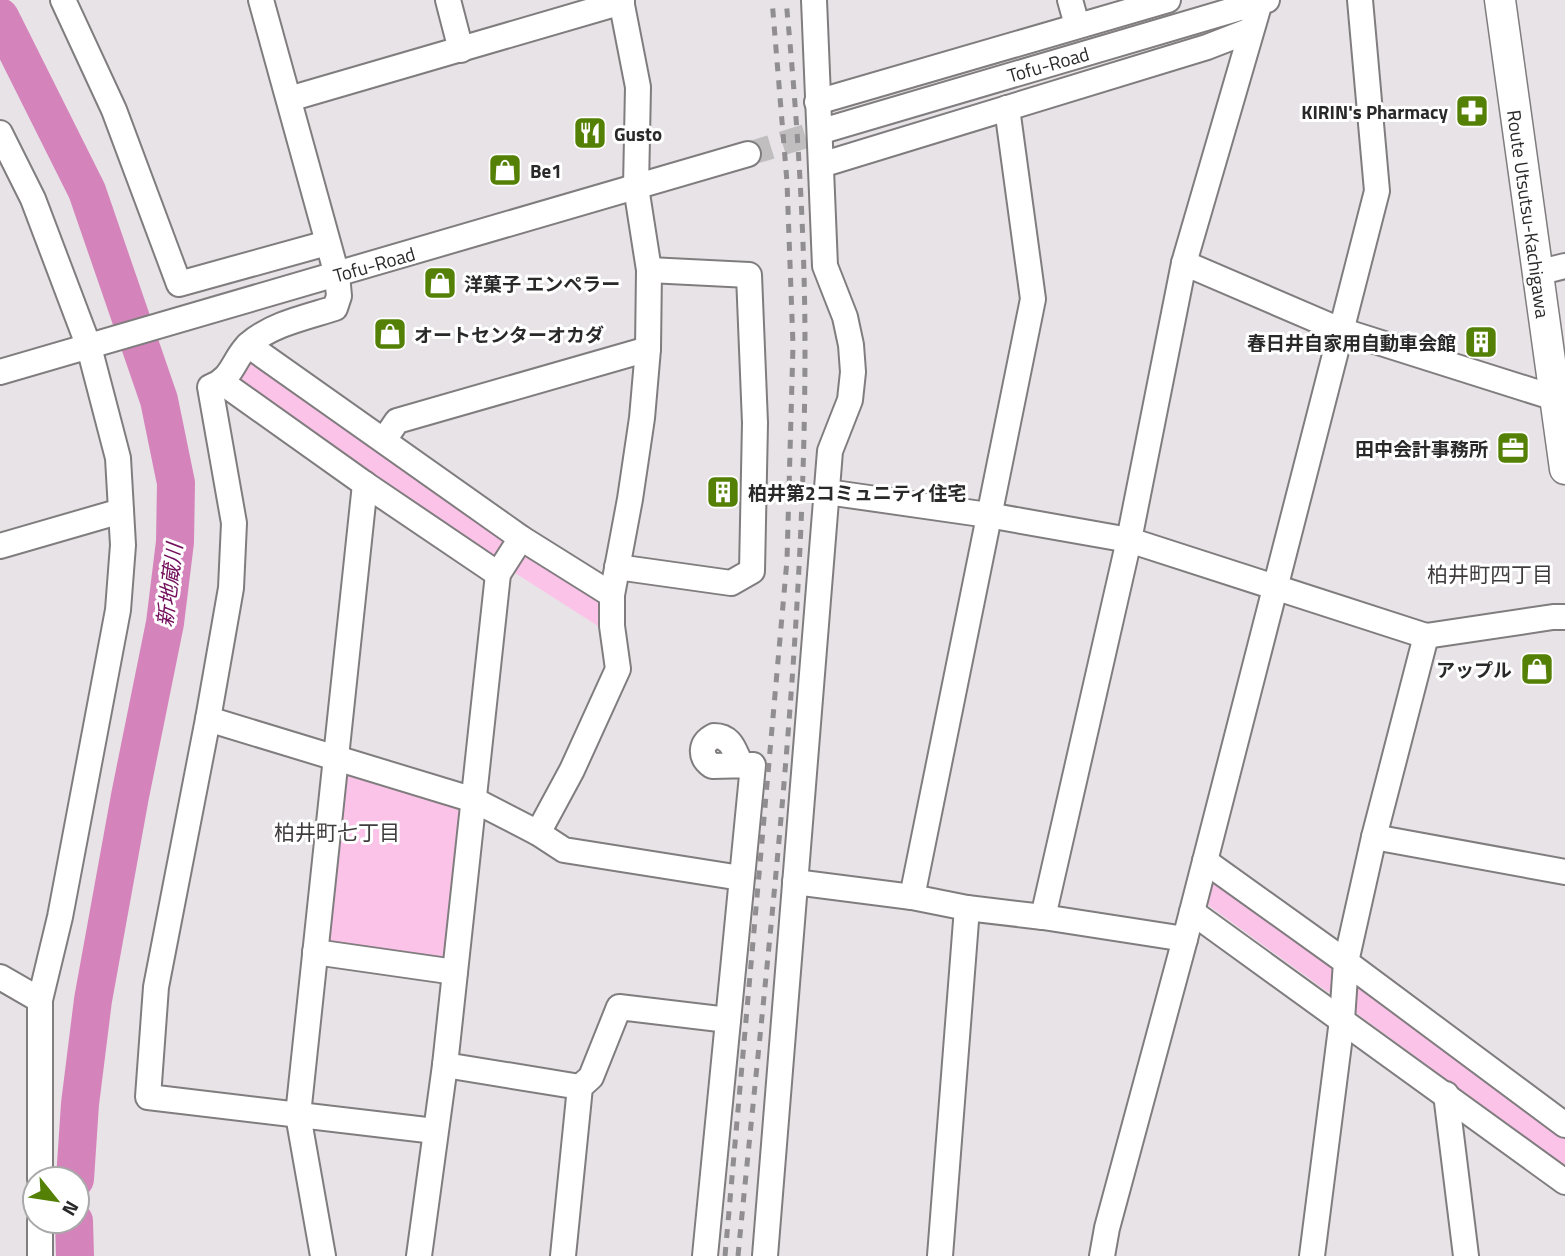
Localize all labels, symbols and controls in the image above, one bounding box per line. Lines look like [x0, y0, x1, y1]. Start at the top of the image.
street label: Tofu-Road [1004, 38, 1092, 90]
pharmacy icon: KIRIN's Pharmacy [1453, 92, 1491, 130]
place label: KIRIN's Pharmacy [1301, 97, 1448, 126]
street label: Route Utsutsu-Kachigawa [1500, 108, 1558, 320]
restaurant icon: Gusto [571, 114, 609, 152]
place label: Gusto [614, 119, 662, 148]
shop icon: Be1 [486, 151, 524, 189]
place label: Be1 [530, 156, 562, 185]
street label: Tofu-Road [330, 238, 418, 290]
shop icon: 洋菓子 エンペラー [421, 264, 459, 302]
place label: 洋菓子 エンペラー [464, 269, 620, 298]
shop icon: オートセンターオカダ [371, 315, 409, 353]
place label: オートセンターオカダ [414, 320, 604, 349]
building icon: 春日井自家用自動車会館 [1462, 323, 1500, 361]
place label: 春日井自家用自動車会館 [1247, 328, 1456, 357]
office icon: 田中会計事務所 [1494, 429, 1532, 467]
place label: 田中会計事務所 [1355, 434, 1488, 463]
building icon: 柏井第2コミュニティ住宅 [704, 473, 742, 511]
place label: 柏井第2コミュニティ住宅 [748, 478, 967, 507]
water label: 新地蔵川 [148, 539, 190, 629]
district label: 柏井町四丁目 [1427, 558, 1553, 590]
shop icon: アップル [1518, 650, 1556, 688]
place label: アップル [1436, 655, 1512, 684]
district label: 柏井町七丁目 [274, 816, 400, 848]
north arrow [21, 1165, 91, 1235]
text: N [55, 1196, 87, 1222]

